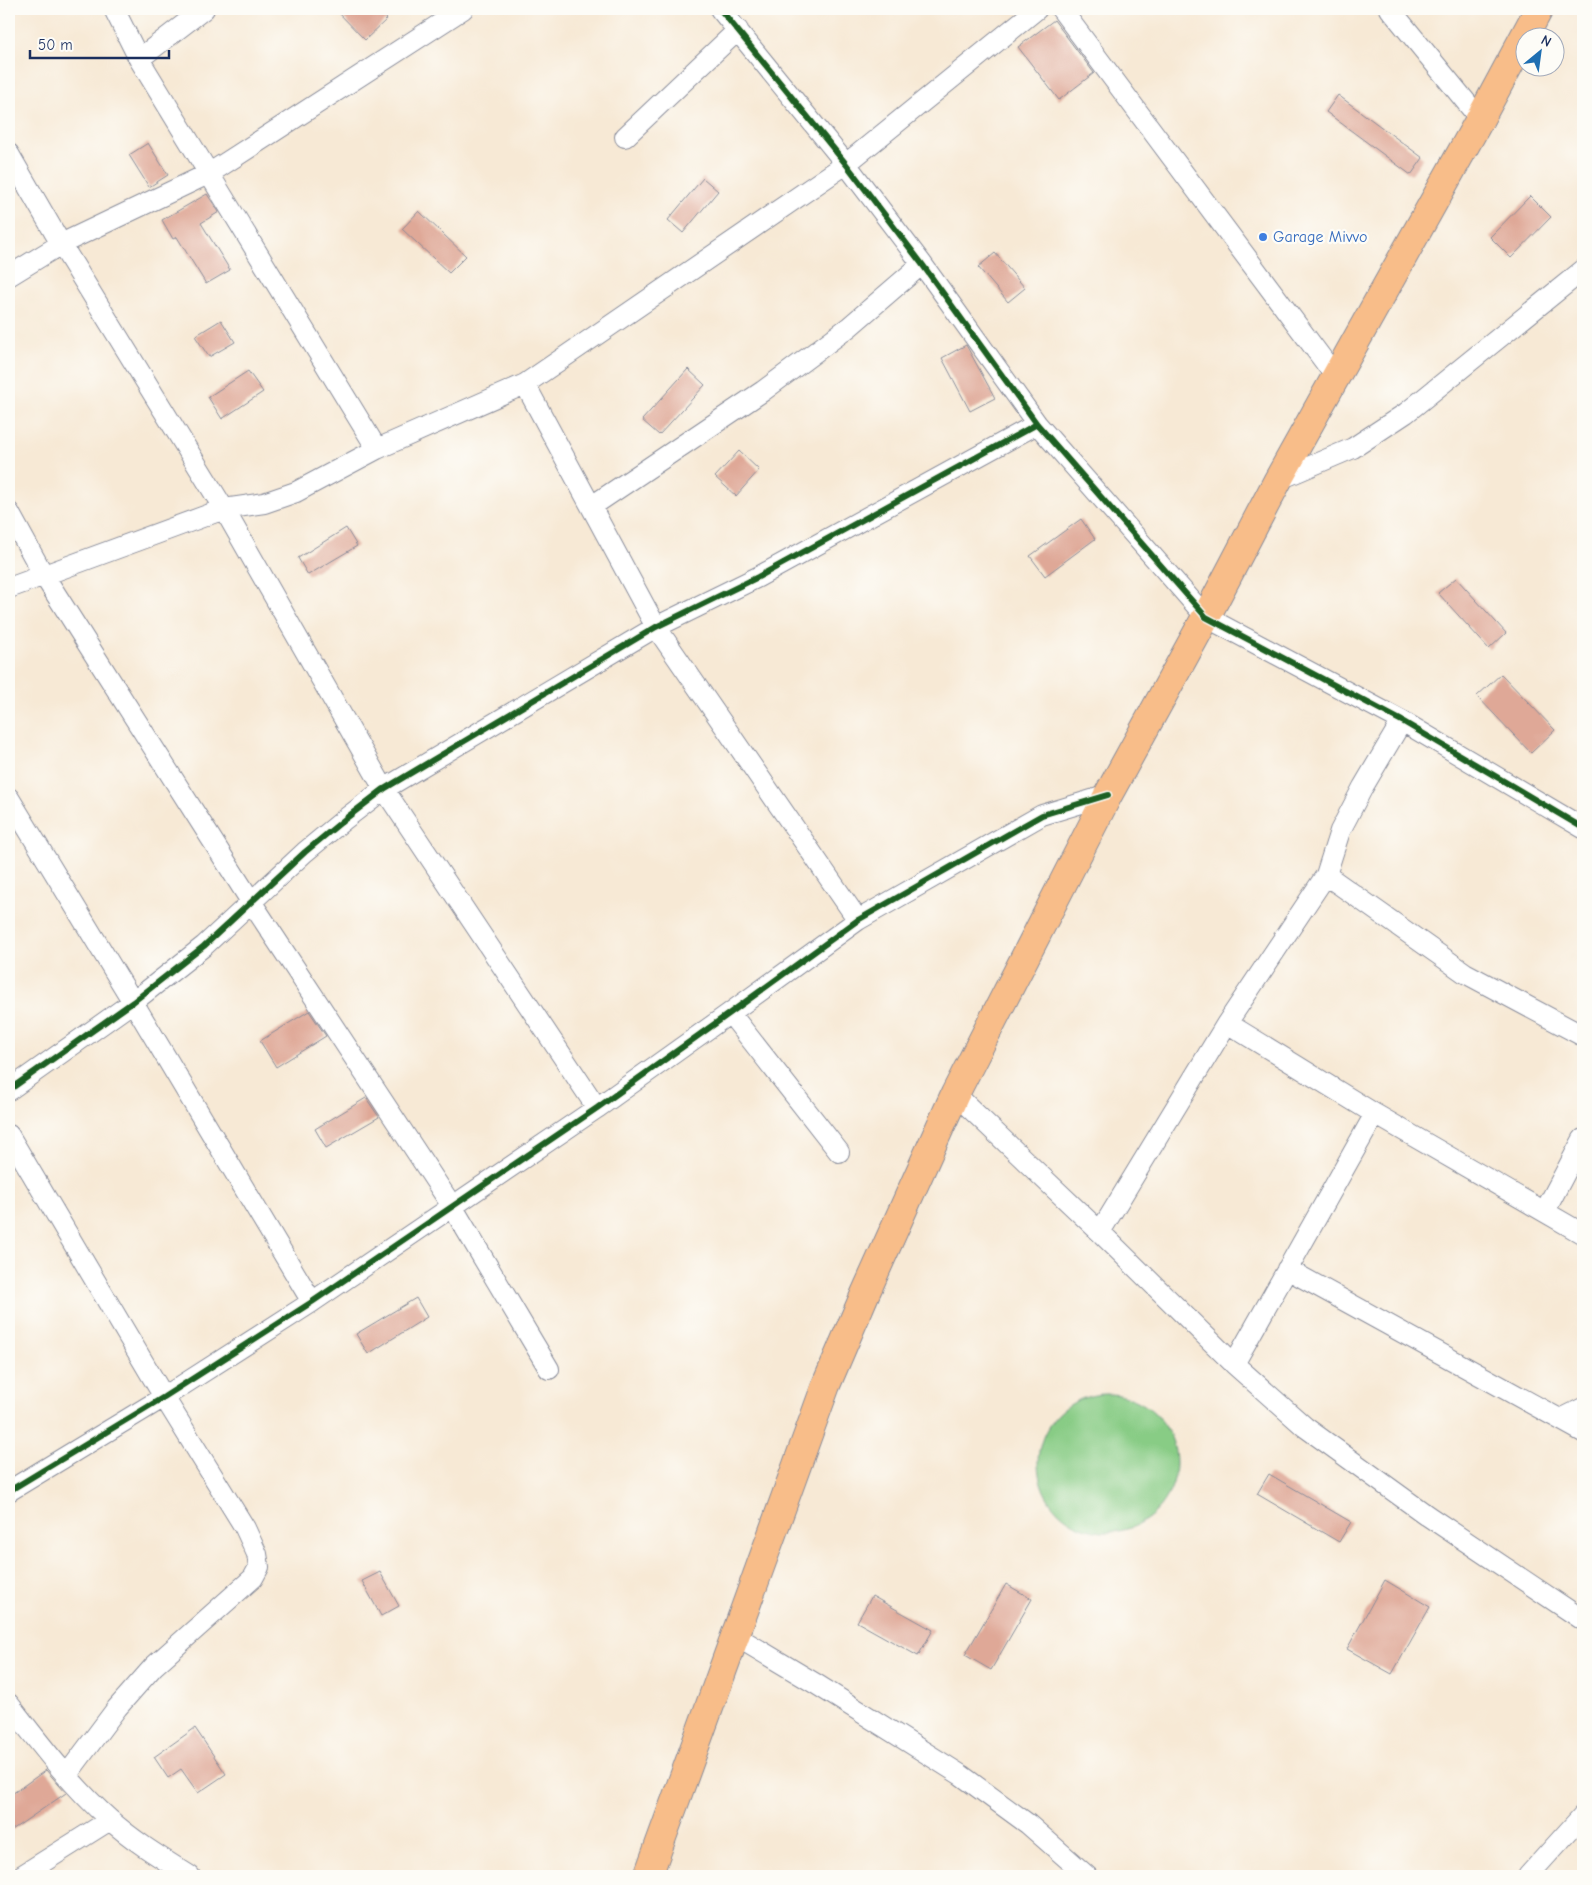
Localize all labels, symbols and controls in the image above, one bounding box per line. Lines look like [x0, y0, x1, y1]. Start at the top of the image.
scale bar [30, 28, 169, 60]
north arrow [1514, 28, 1564, 78]
text: N [1538, 31, 1554, 51]
text: 50 m [38, 36, 73, 54]
place label: Garage Mivvo [1273, 228, 1367, 246]
marker: Garage Mivvo [1257, 231, 1269, 243]

